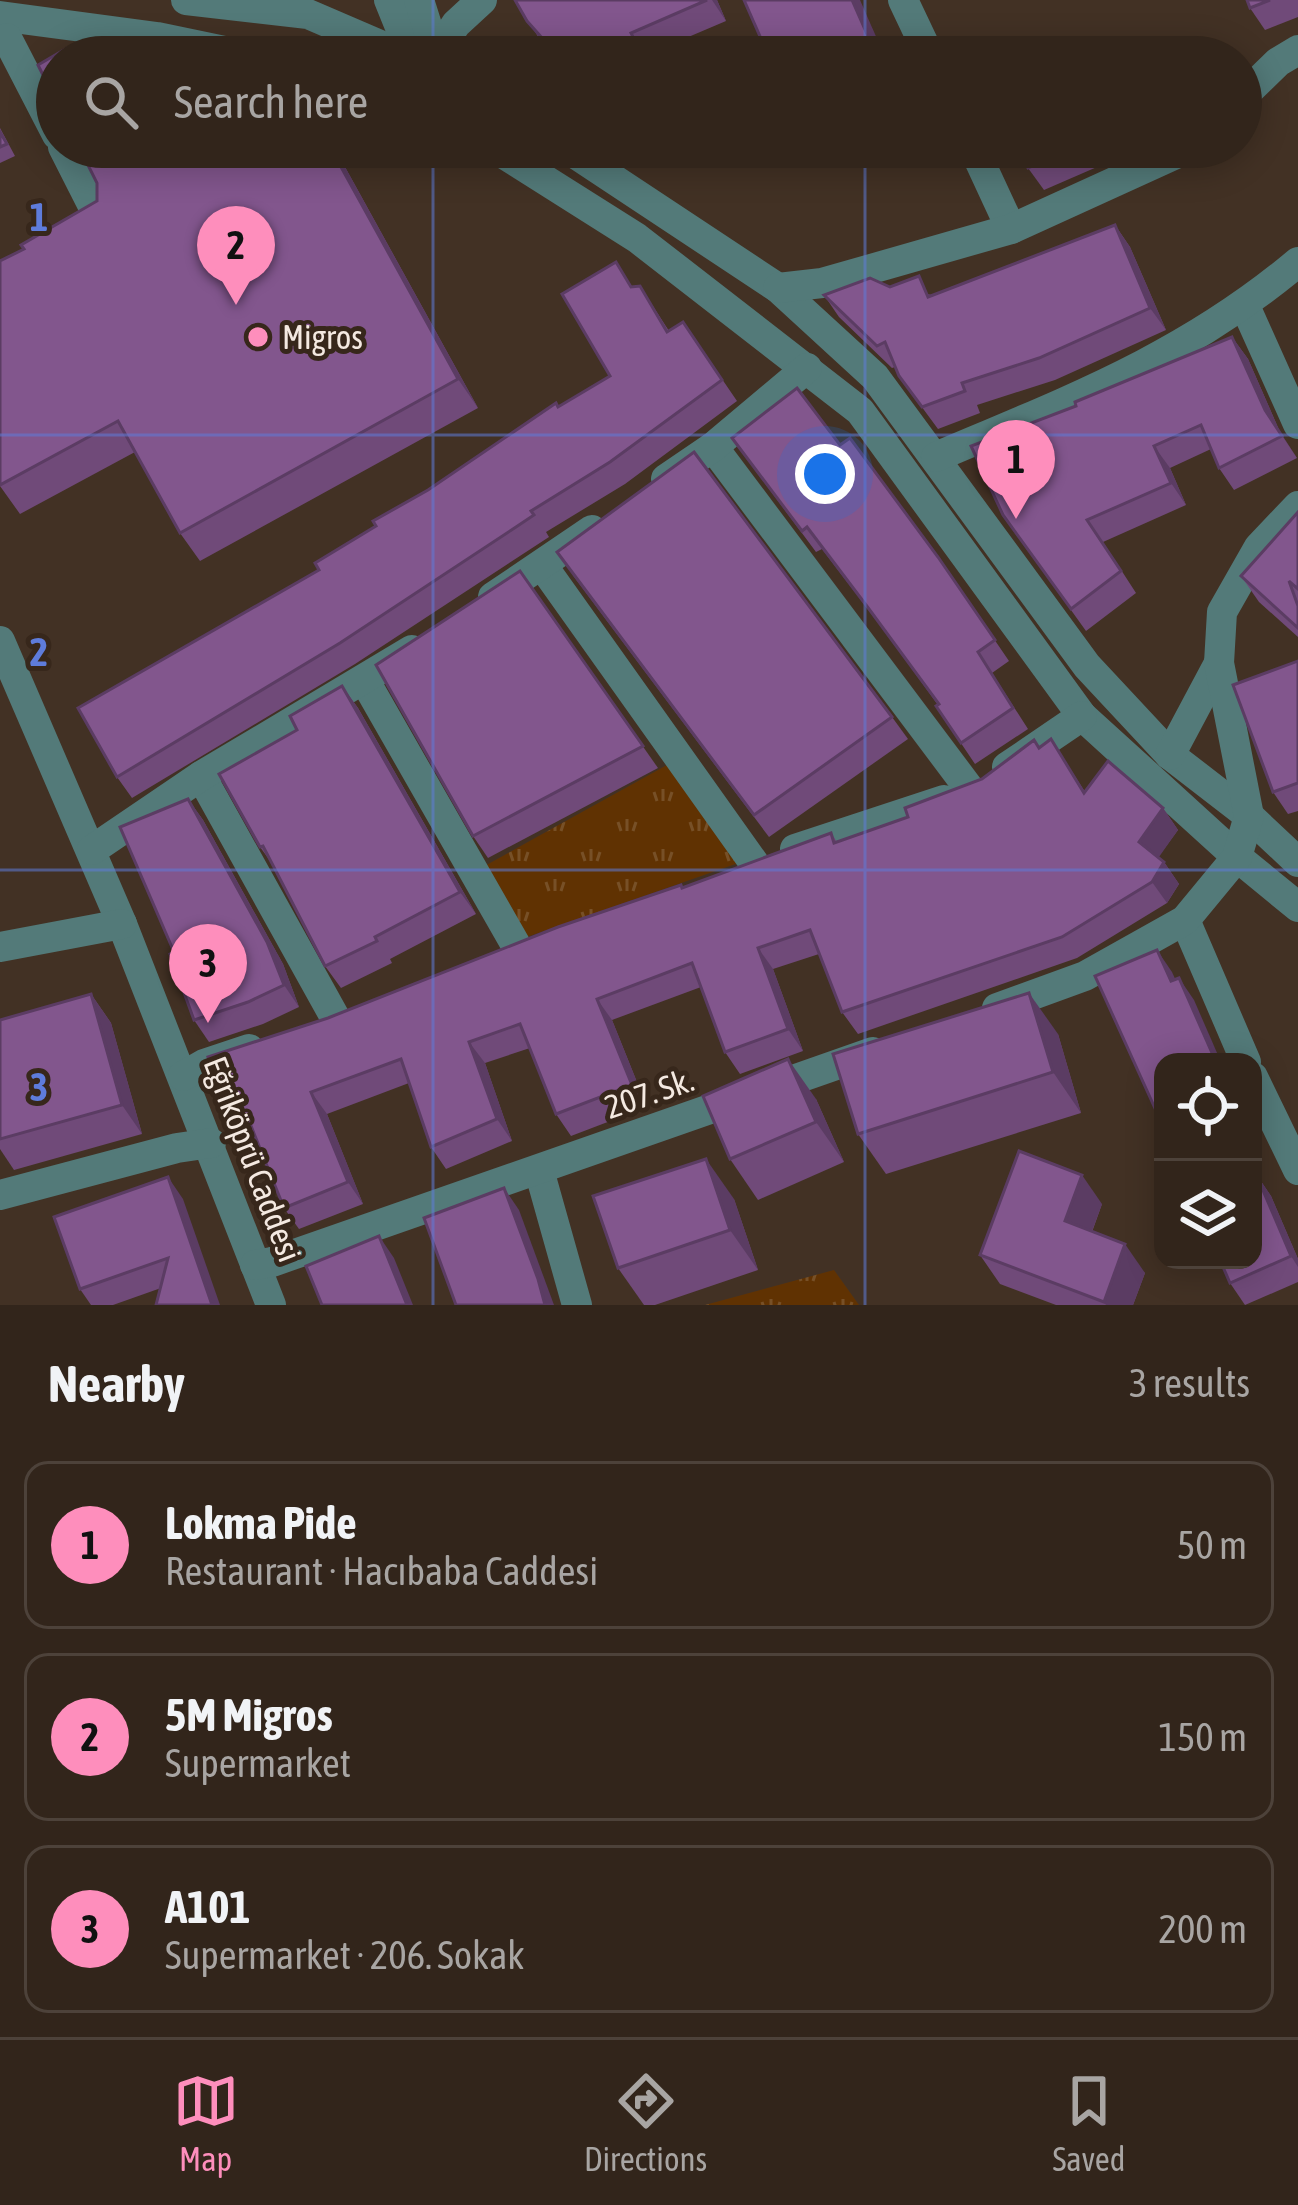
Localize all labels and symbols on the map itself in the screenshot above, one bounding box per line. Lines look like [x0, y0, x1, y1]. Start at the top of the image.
text: 1 [30, 195, 48, 239]
pin: 2 [197, 206, 275, 305]
place label: Migros [282, 318, 363, 356]
marker: Migros [245, 324, 271, 350]
pin: 1 [977, 420, 1055, 519]
your location [795, 444, 855, 504]
text: 2 [30, 630, 48, 674]
pin: 3 [169, 924, 247, 1023]
street label: Eğriköprü Caddesi [196, 1051, 310, 1267]
street label: 207. Sk. [600, 1060, 698, 1126]
text: 3 [30, 1065, 48, 1109]

